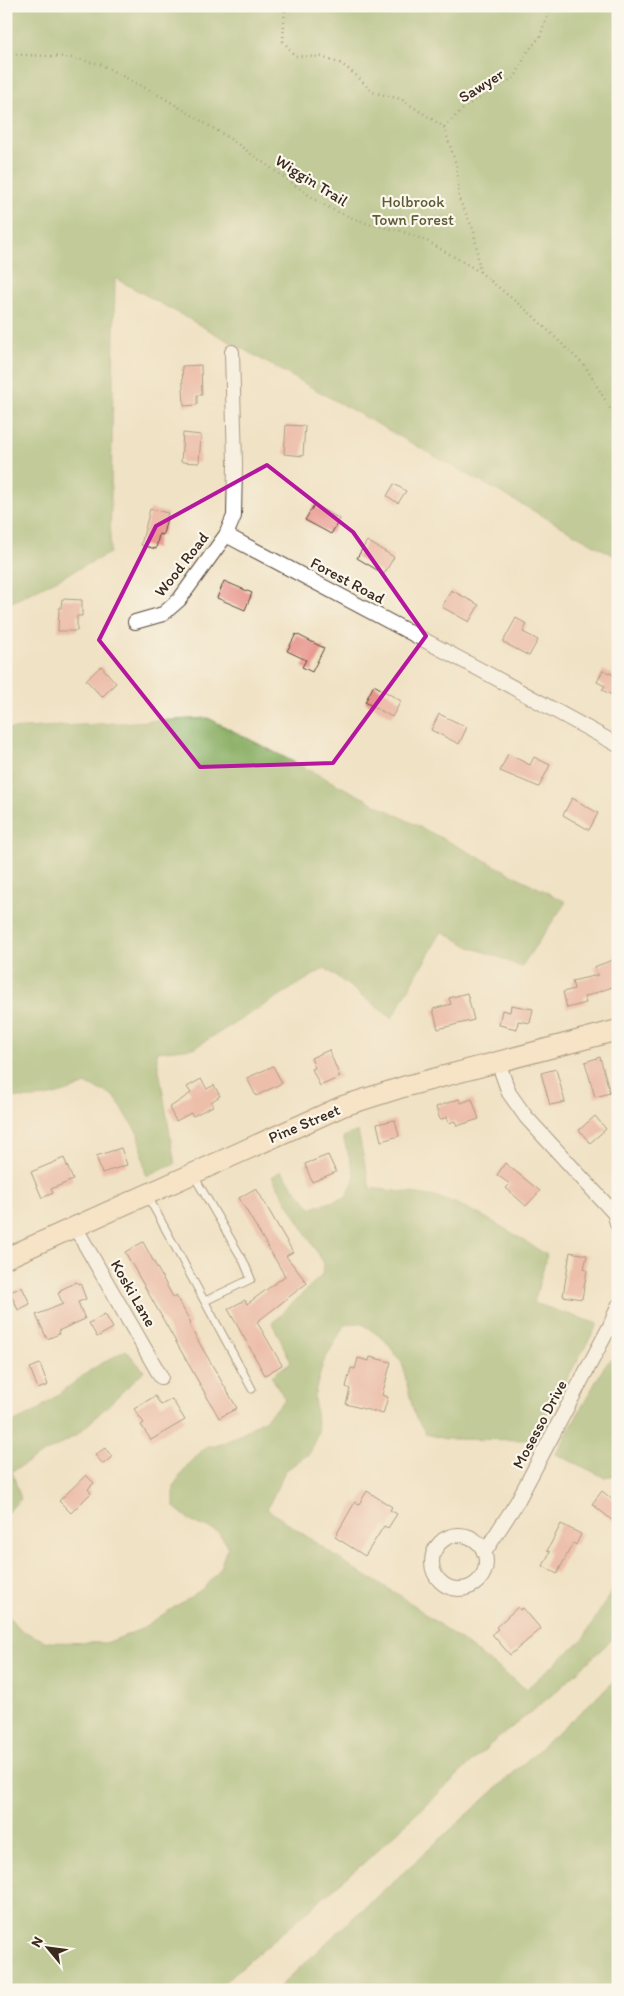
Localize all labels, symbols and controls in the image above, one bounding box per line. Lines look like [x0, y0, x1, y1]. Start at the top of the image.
street label: Sawyer [455, 64, 508, 107]
street label: Wiggin Trail [272, 151, 352, 210]
park label: Holbrook Town Forest [372, 192, 454, 229]
street label: Wood Road [150, 528, 213, 600]
street label: Forest Road [307, 553, 388, 608]
street label: Pine Street [265, 1100, 343, 1147]
street label: Koski Lane [107, 1256, 160, 1330]
street label: Mosesso Drive [508, 1377, 571, 1472]
north arrow [22, 1924, 72, 1974]
text: N [27, 1934, 47, 1950]

